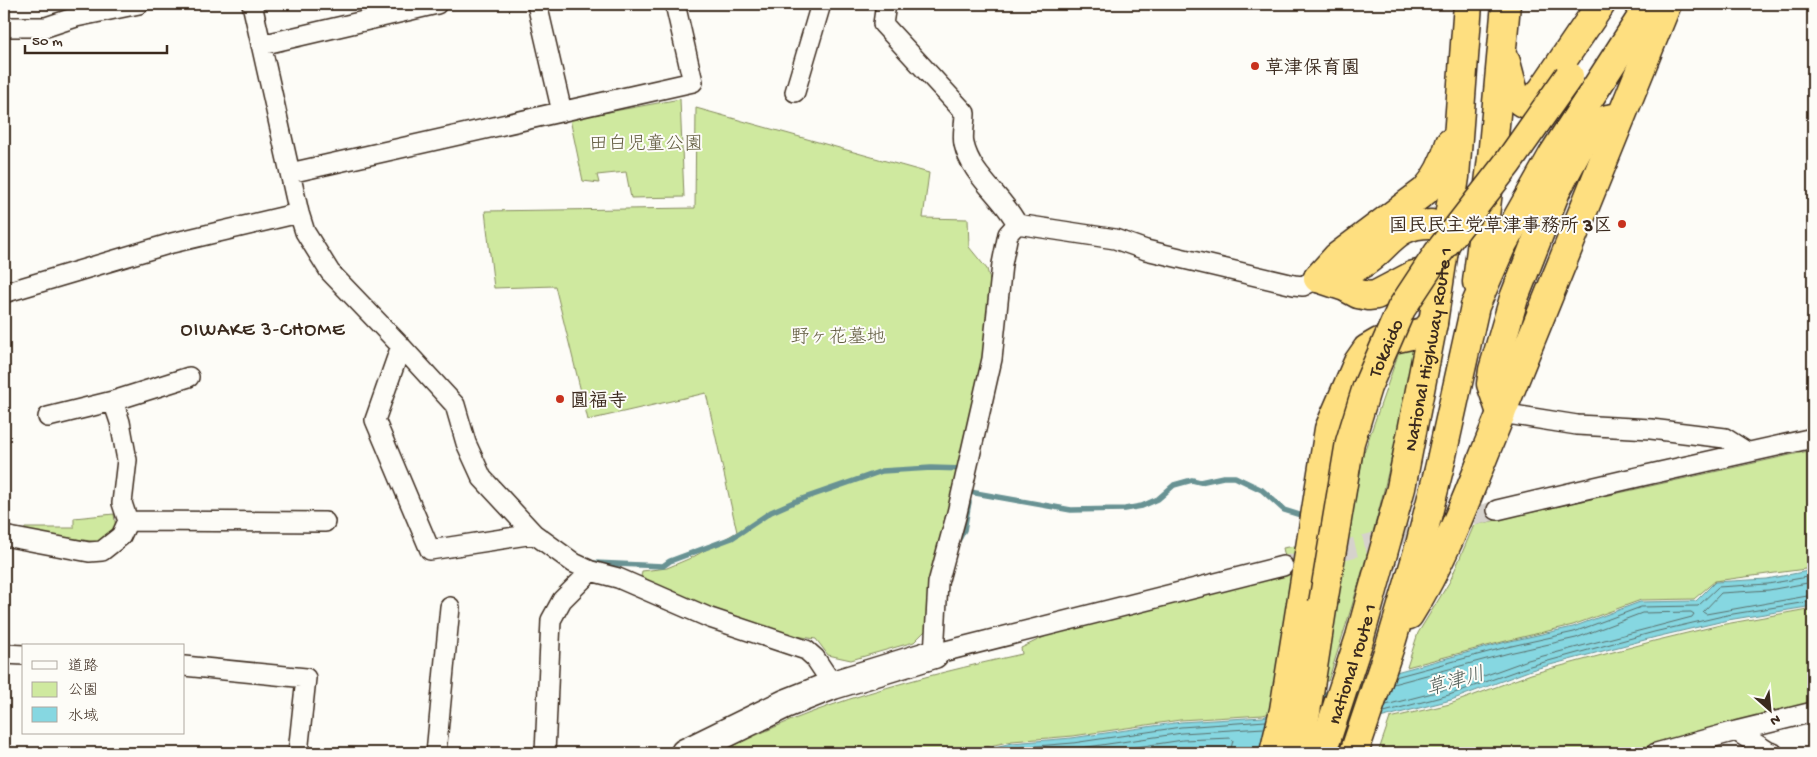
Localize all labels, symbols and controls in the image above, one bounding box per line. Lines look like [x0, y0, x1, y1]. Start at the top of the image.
scale bar [25, 22, 168, 54]
text: 50 m [32, 33, 63, 51]
place label: 草津保育園 [1265, 57, 1360, 81]
marker: 草津保育園 [1249, 60, 1261, 72]
park label: 田白児童公園 [589, 133, 703, 157]
place label: 国民民主党草津事務所 3区 [1389, 215, 1612, 239]
marker: 国民民主党草津事務所 3区 [1616, 218, 1628, 230]
street label: National Highway Route 1 [1400, 246, 1459, 454]
street label: Tokaido [1364, 316, 1410, 382]
district label: OIWAKE 3-CHOME [180, 320, 346, 343]
park label: 野ヶ花墓地 [790, 326, 886, 350]
place label: 圓福寺 [570, 390, 627, 414]
marker: 圓福寺 [554, 393, 566, 405]
street label: national route 1 [1324, 602, 1384, 728]
legend [22, 644, 185, 734]
text: 道路 [68, 658, 98, 676]
water label: 草津川 [1423, 662, 1488, 703]
text: 公園 [68, 682, 98, 700]
north arrow [1744, 684, 1794, 734]
text: 水域 [68, 707, 98, 726]
text: N [1767, 710, 1783, 729]

